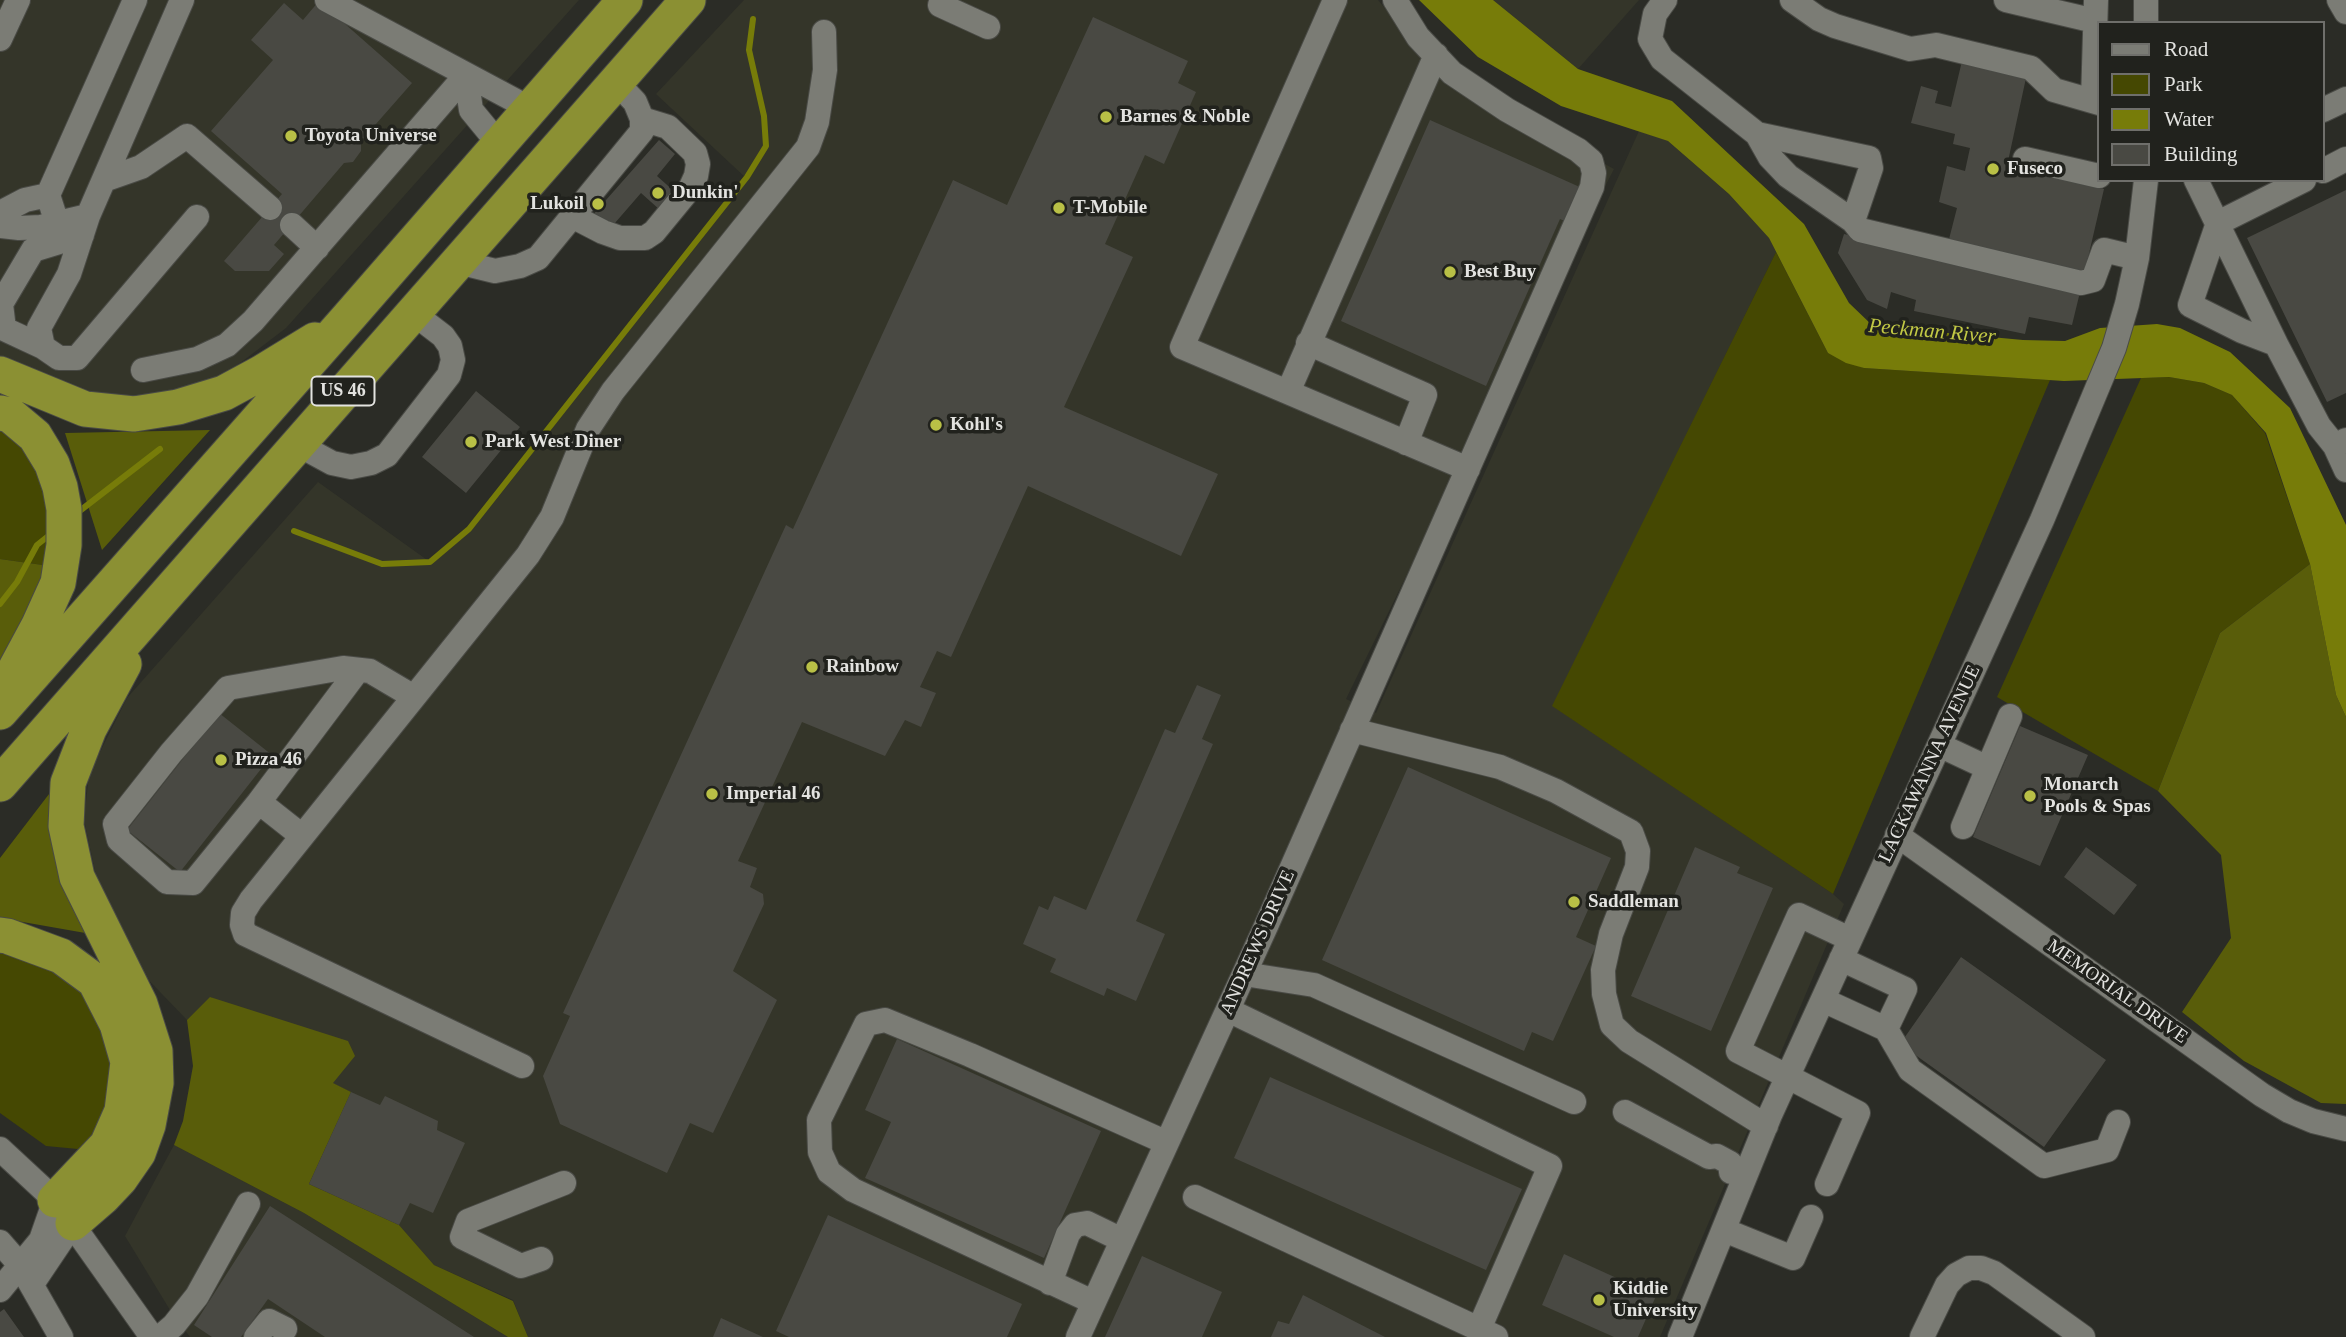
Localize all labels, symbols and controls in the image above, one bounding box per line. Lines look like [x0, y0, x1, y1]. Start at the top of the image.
legend [2098, 21, 2325, 182]
text: Road [2164, 37, 2208, 61]
text: Park [2164, 72, 2203, 96]
place label: Barnes & Noble [1120, 106, 1250, 128]
text: Water [2164, 107, 2214, 131]
marker: Barnes & Noble [1098, 109, 1114, 125]
place label: Toyota Universe [305, 125, 437, 147]
marker: Toyota Universe [283, 128, 299, 144]
text: Building [2164, 142, 2238, 166]
place label: Fuseco [2007, 158, 2063, 180]
marker: Fuseco [1985, 161, 2001, 177]
place label: Dunkin' [672, 182, 739, 204]
marker: Dunkin' [650, 185, 666, 201]
place label: Lukoil [530, 193, 584, 215]
marker: Lukoil [590, 196, 606, 212]
place label: T-Mobile [1073, 197, 1147, 219]
marker: T-Mobile [1051, 200, 1067, 216]
place label: Best Buy [1464, 261, 1536, 283]
marker: Best Buy [1442, 264, 1458, 280]
water label: Peckman River [1867, 314, 1997, 350]
road number: US 46 [312, 376, 374, 405]
place label: Kohl's [950, 414, 1003, 436]
marker: Kohl's [928, 417, 944, 433]
place label: Park West Diner [485, 431, 621, 453]
marker: Park West Diner [463, 434, 479, 450]
place label: Rainbow [826, 656, 899, 678]
marker: Rainbow [804, 659, 820, 675]
street label: LACKAWANNA AVENUE [1874, 662, 1986, 866]
place label: Pizza 46 [235, 749, 302, 771]
marker: Pizza 46 [213, 752, 229, 768]
place label: Monarch Pools & Spas [2044, 774, 2151, 818]
place label: Imperial 46 [726, 783, 820, 805]
marker: Imperial 46 [704, 786, 720, 802]
marker: Monarch Pools & Spas [2022, 788, 2038, 804]
street label: ANDREWS DRIVE [1216, 867, 1300, 1019]
place label: Saddleman [1588, 891, 1679, 913]
marker: Saddleman [1566, 894, 1582, 910]
street label: MEMORIAL DRIVE [2042, 935, 2192, 1049]
place label: Kiddie University [1613, 1278, 1697, 1322]
marker: Kiddie University [1591, 1292, 1607, 1308]

